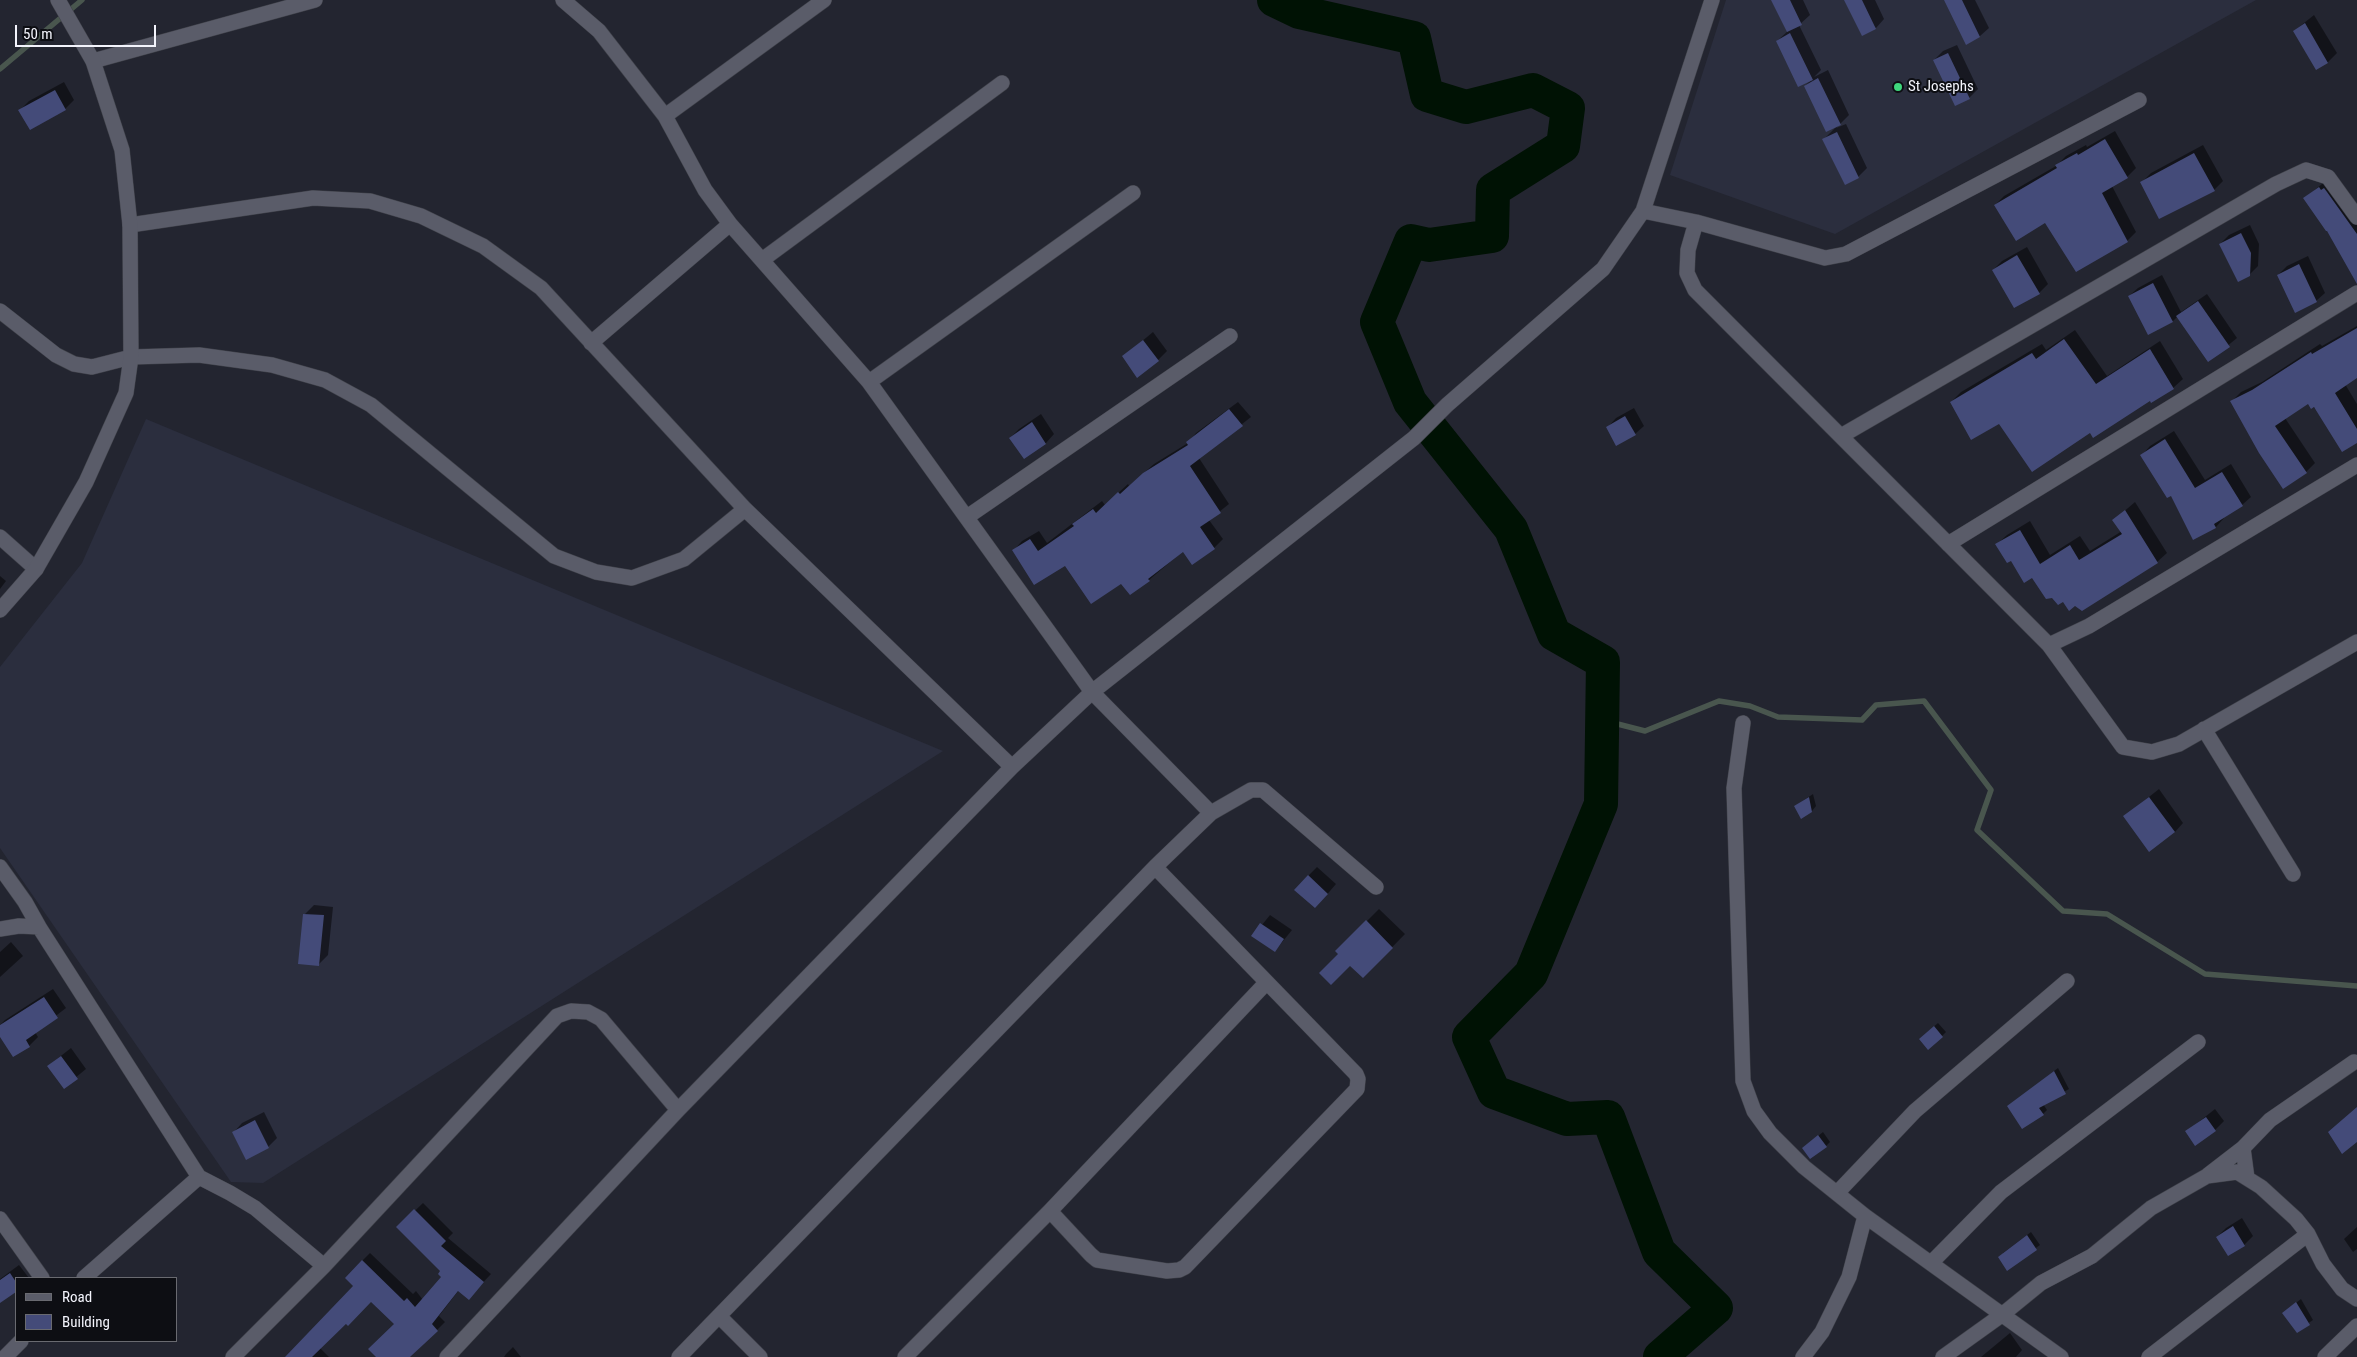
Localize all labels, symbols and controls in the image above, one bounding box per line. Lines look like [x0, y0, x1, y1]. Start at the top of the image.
scale bar [18, 15, 159, 47]
text: 50 m [23, 25, 53, 43]
place label: St Josephs [1908, 78, 1974, 96]
marker: St Josephs [1892, 81, 1904, 93]
legend [15, 1277, 178, 1342]
text: Road [62, 1288, 92, 1306]
text: Building [62, 1313, 110, 1331]

